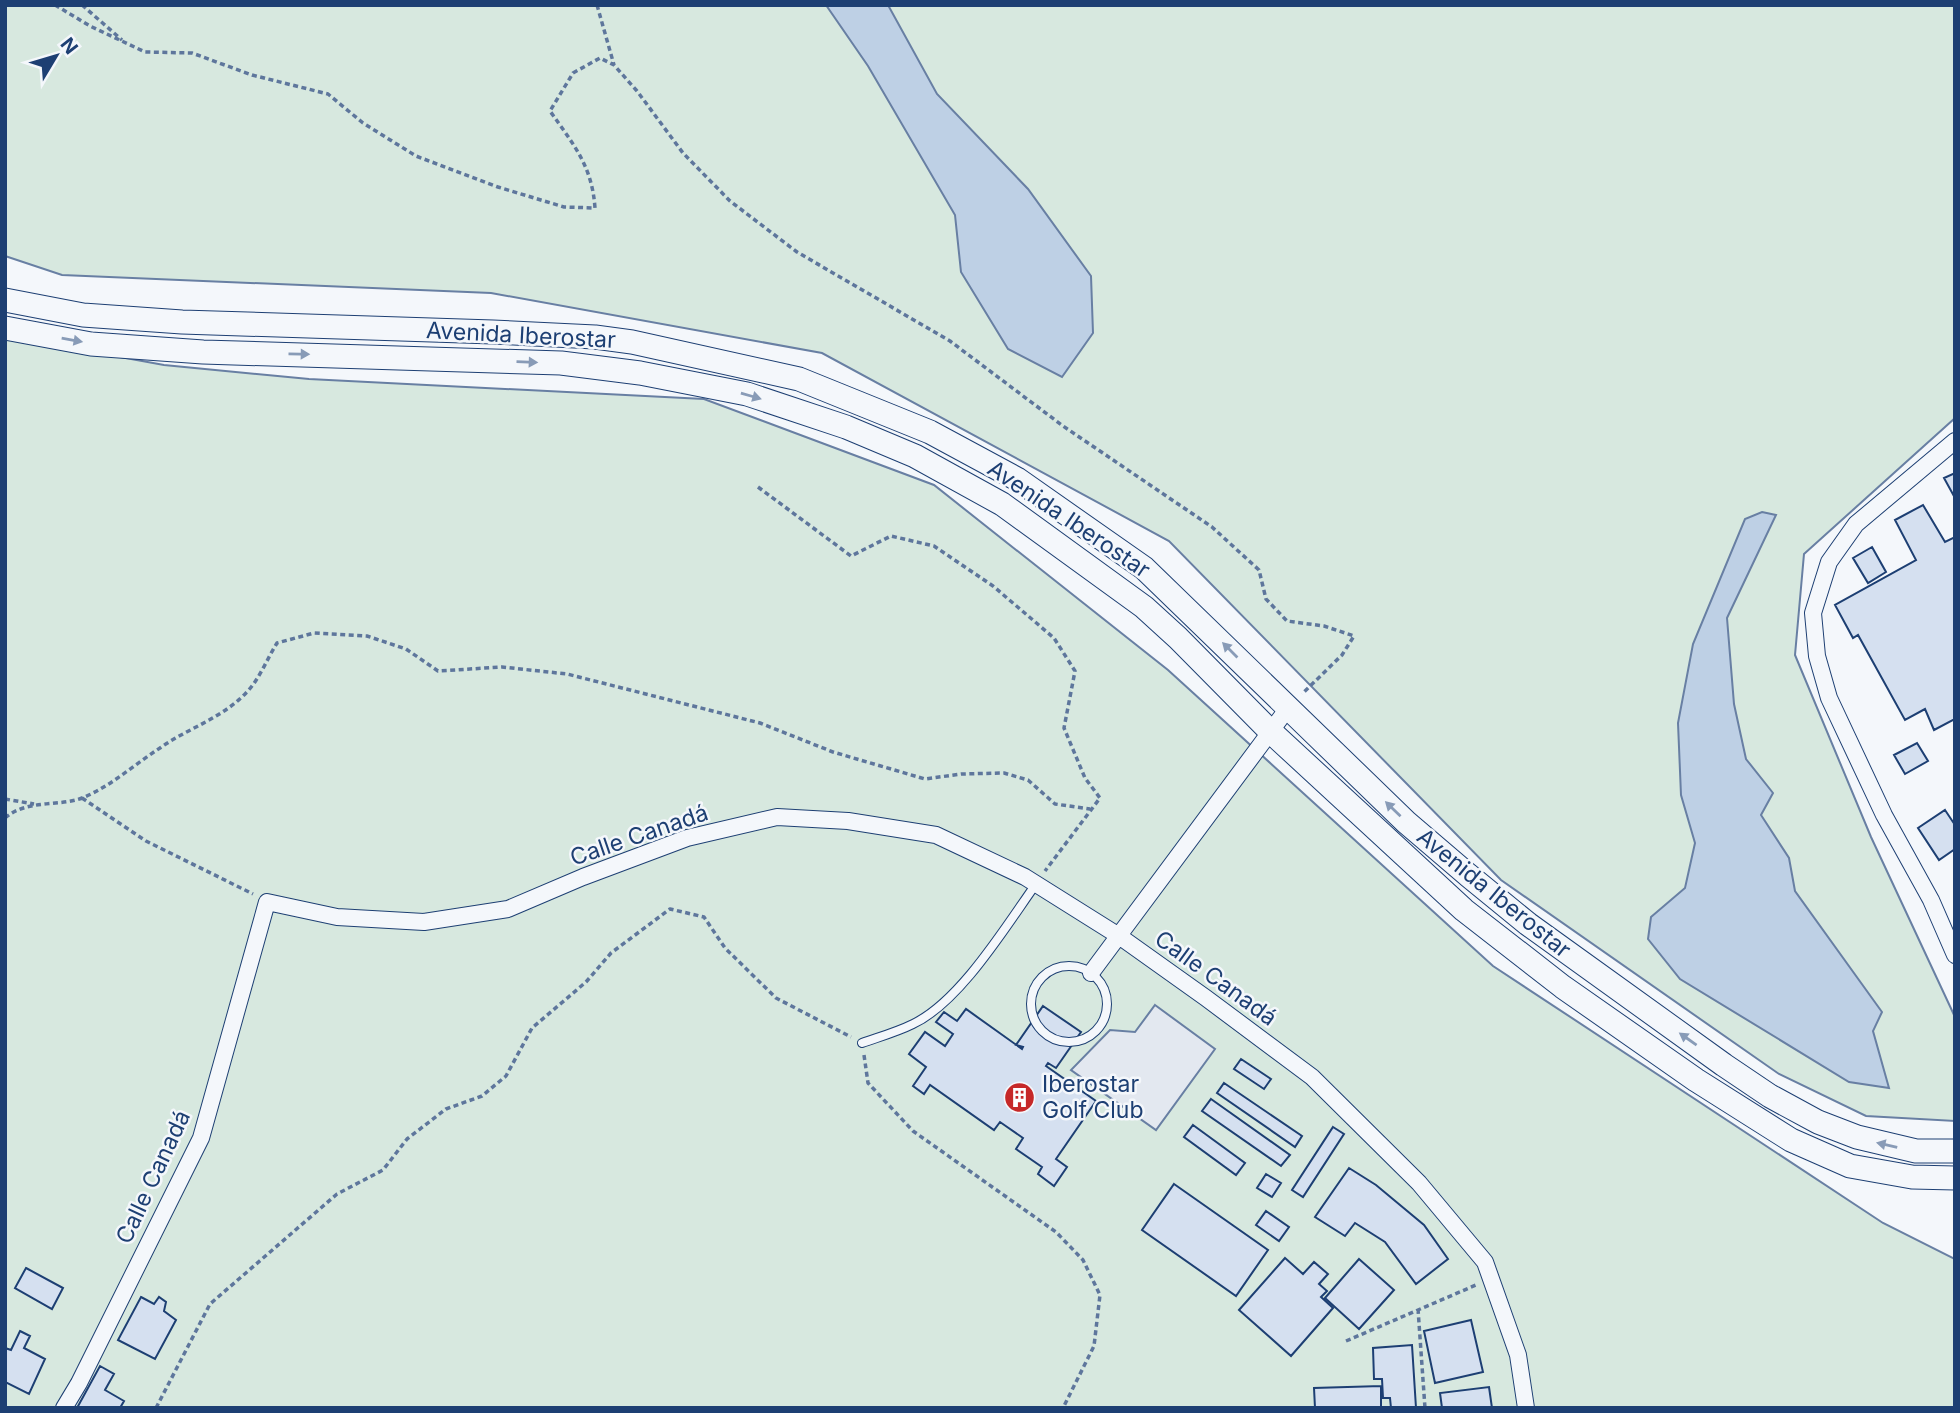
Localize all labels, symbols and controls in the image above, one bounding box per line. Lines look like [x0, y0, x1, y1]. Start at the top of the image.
north arrow [21, 21, 91, 91]
text: N [55, 33, 83, 59]
street label: Avenida Iberostar [425, 316, 617, 354]
one-way arrow [61, 335, 83, 346]
one-way arrow [288, 348, 310, 359]
one-way arrow [516, 357, 538, 368]
one-way arrow [740, 391, 762, 402]
street label: Avenida Iberostar [982, 454, 1156, 584]
one-way arrow [1222, 643, 1239, 659]
street label: Calle Canadá [566, 798, 712, 872]
one-way arrow [1385, 802, 1402, 818]
street label: Avenida Iberostar [1411, 822, 1577, 964]
street label: Calle Canadá [1150, 924, 1282, 1032]
one-way arrow [1679, 1032, 1697, 1046]
place label: Iberostar Golf Club [1042, 1070, 1144, 1124]
building icon: Iberostar Golf Club [1002, 1080, 1036, 1114]
street label: Calle Canadá [110, 1106, 196, 1248]
one-way arrow [1876, 1139, 1898, 1150]

